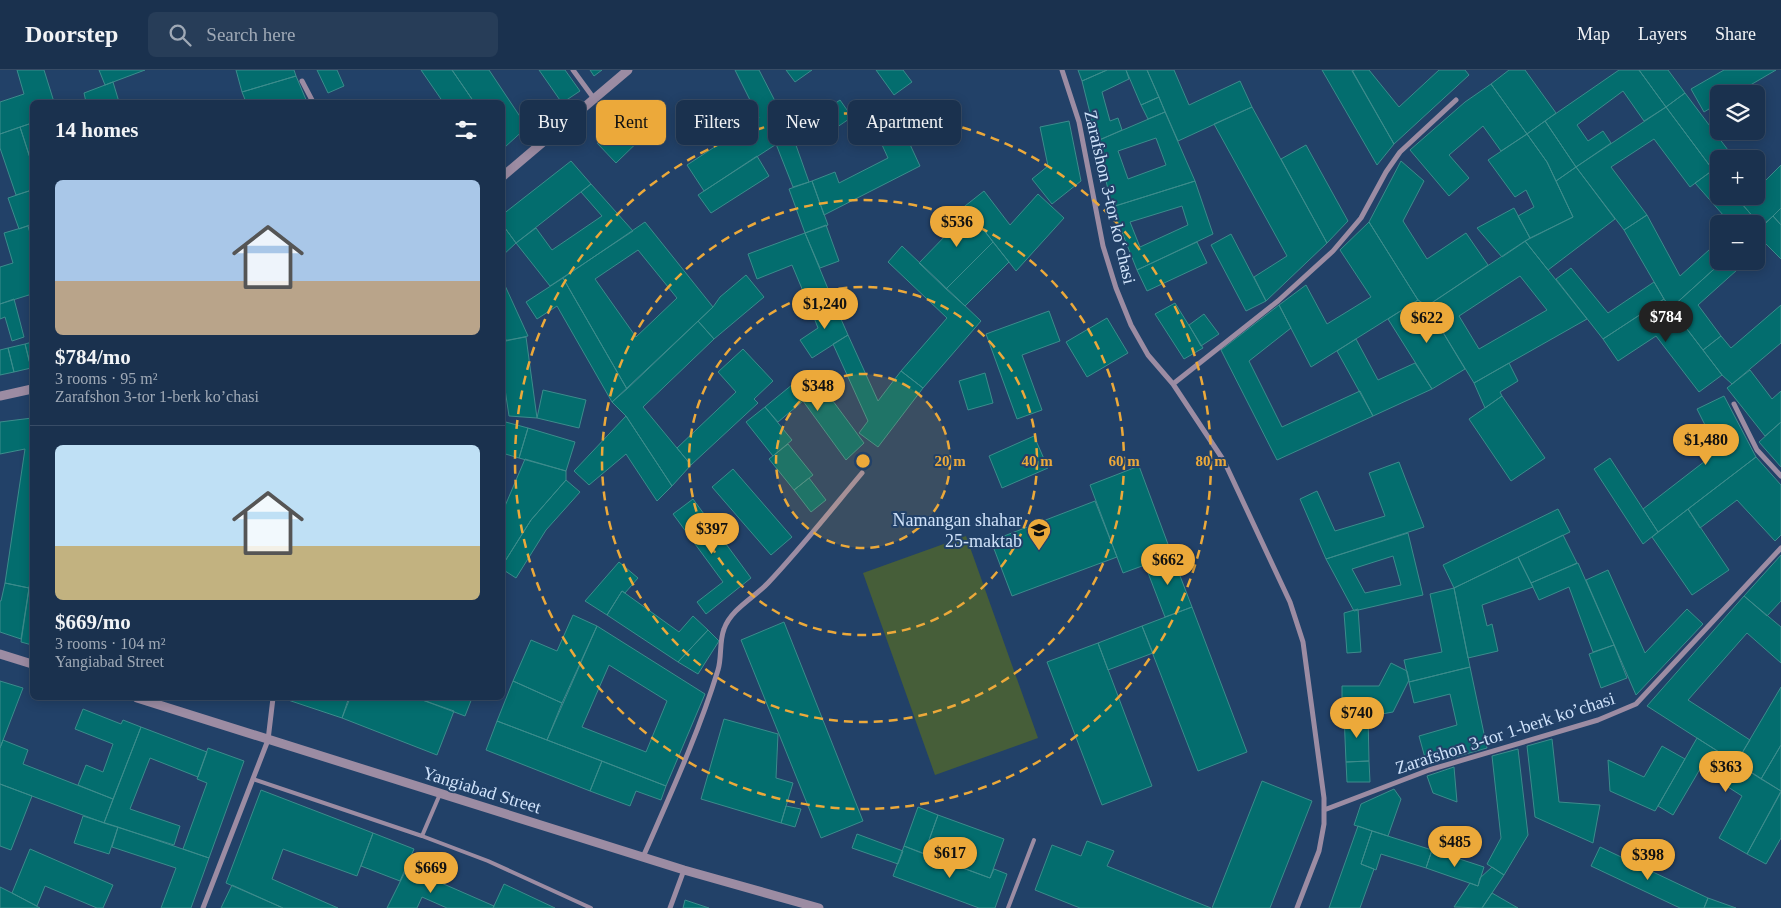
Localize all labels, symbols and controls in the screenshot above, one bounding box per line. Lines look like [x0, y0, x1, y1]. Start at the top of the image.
search box [148, 12, 498, 57]
text: Doorstep [25, 21, 118, 47]
icon: search [166, 21, 194, 49]
text: Search here [206, 24, 295, 45]
text: Map [1577, 24, 1610, 44]
text: Layers [1638, 24, 1687, 44]
text: Share [1715, 24, 1756, 44]
map controls [1710, 85, 1765, 270]
button: layers [1710, 85, 1765, 140]
chip: Buy [520, 100, 586, 145]
chip: Rent [596, 100, 666, 145]
chip: Filters [676, 100, 758, 145]
chip: New [768, 100, 838, 145]
chip: Apartment [848, 100, 961, 145]
street label: Zarafshon 3-tor koʻchasi [1080, 108, 1140, 286]
icon: filters [452, 116, 480, 144]
text: 14 homes [55, 118, 138, 142]
button: + [1710, 150, 1765, 205]
pin: $536 [927, 206, 987, 248]
icon: home [223, 212, 313, 302]
text: $536 [941, 213, 973, 230]
button: − [1710, 215, 1765, 270]
pin: $1,240 [784, 288, 866, 330]
text: $1,240 [803, 295, 847, 312]
pin: $784 [1636, 300, 1696, 343]
pin: $622 [1397, 302, 1457, 344]
text: $784 [1650, 308, 1682, 325]
text: $622 [1411, 309, 1443, 326]
text: $784/mo [55, 345, 131, 369]
text: 3 rooms · 95 m² [55, 370, 158, 387]
pin: $348 [788, 370, 848, 412]
text: $348 [802, 377, 834, 394]
text: Zarafshon 3-tor 1-berk koʼchasi [55, 388, 259, 405]
pin: $1,480 [1665, 424, 1747, 466]
text: $1,480 [1684, 431, 1728, 448]
centre of rings [854, 452, 872, 470]
text: 20 m [934, 453, 966, 469]
text: 40 m [1021, 453, 1053, 469]
text: 60 m [1108, 453, 1140, 469]
text: 80 m [1195, 453, 1227, 469]
icon: home [223, 478, 313, 568]
place label: Namangan shahar 25-maktab [893, 510, 1022, 551]
pin: $397 [682, 512, 742, 555]
school or university icon: Namangan shahar 25-maktab [1026, 517, 1052, 551]
text: $397 [696, 520, 728, 537]
pin: $662 [1138, 544, 1198, 586]
text: $662 [1152, 551, 1184, 568]
text: $669/mo [55, 610, 131, 634]
text: 3 rooms · 104 m² [55, 635, 166, 652]
text: Yangiabad Street [55, 653, 164, 670]
street label: Zarafshon 3-tor 1-berk koʼchasi [1393, 688, 1617, 778]
pin: $740 [1327, 696, 1387, 739]
text: $740 [1341, 704, 1373, 721]
pin: $363 [1696, 750, 1756, 793]
text: $363 [1710, 758, 1742, 775]
street label: Yangiabad Street [420, 763, 544, 817]
pin: $485 [1425, 826, 1485, 868]
text: $485 [1439, 833, 1471, 850]
pin: $617 [920, 836, 980, 879]
pin: $398 [1618, 838, 1678, 881]
text: $617 [934, 844, 966, 861]
text: $398 [1632, 846, 1664, 863]
pin: $669 [401, 852, 461, 894]
text: $669 [415, 859, 447, 876]

